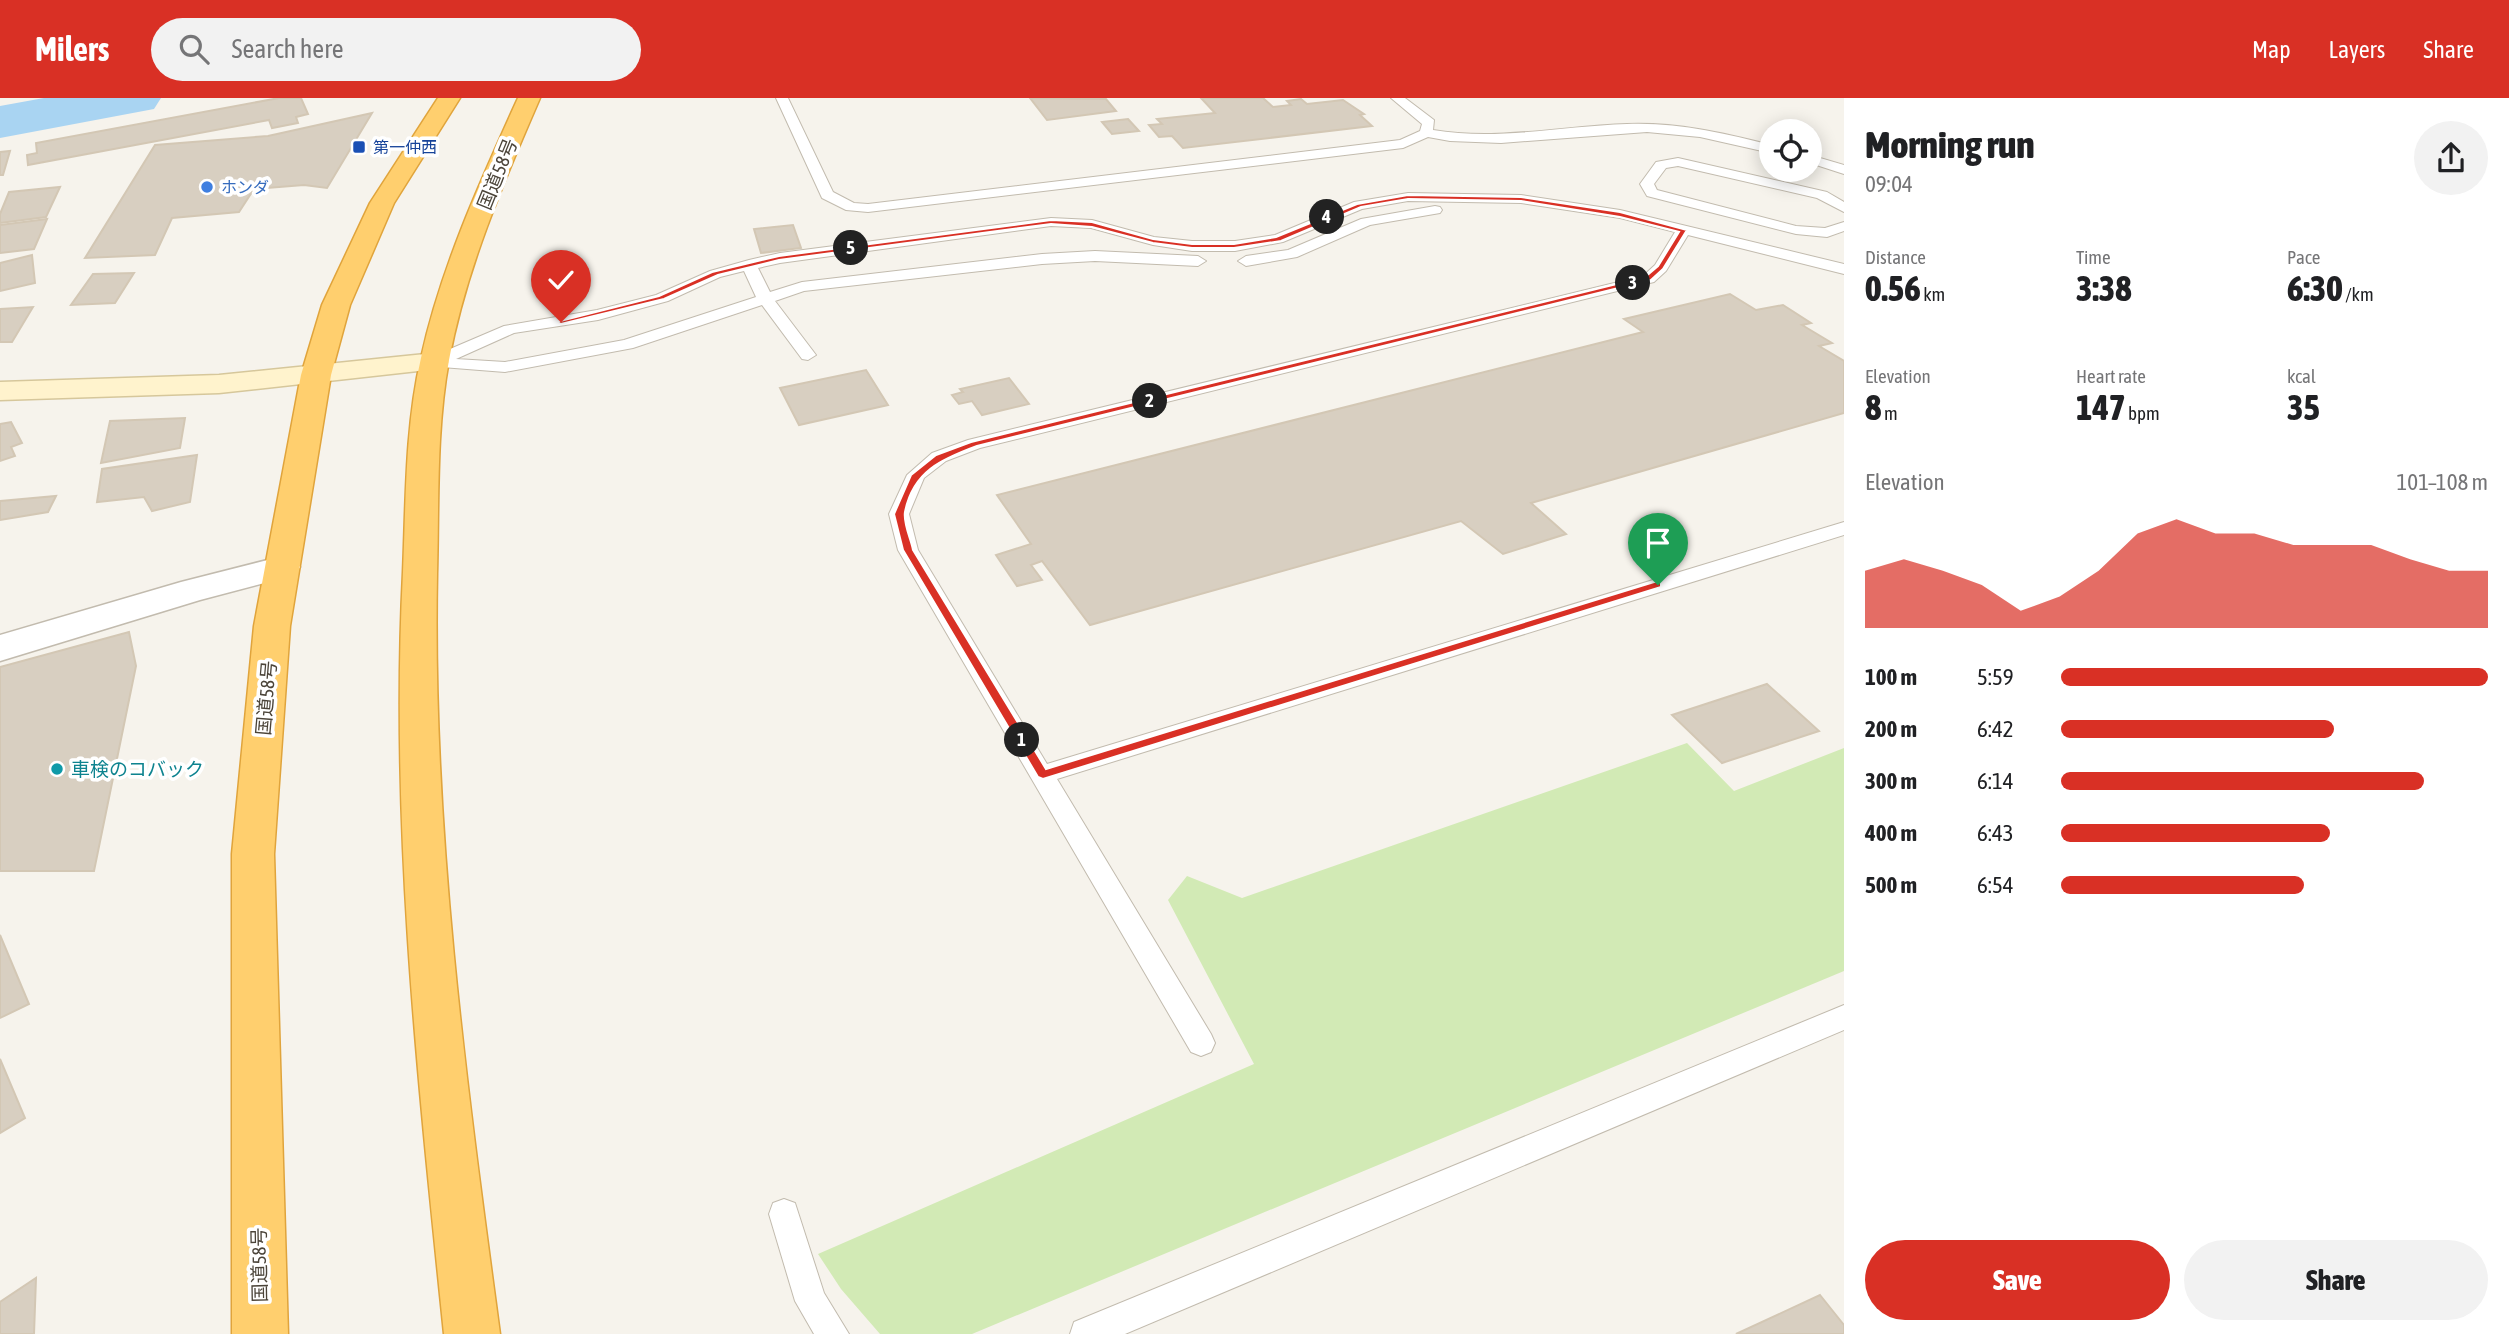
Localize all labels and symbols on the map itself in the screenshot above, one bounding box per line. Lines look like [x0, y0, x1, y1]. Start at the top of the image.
street label: 国道58号 [473, 135, 521, 213]
place label: 第一仲西 [373, 138, 437, 156]
marker: 第一仲西 [351, 139, 367, 155]
place label: ホンダ [221, 178, 269, 196]
marker: ホンダ [199, 179, 215, 195]
pin: 4 [1310, 200, 1344, 234]
pin: 5 [834, 230, 868, 266]
pin [531, 250, 591, 322]
pin: 3 [1616, 266, 1650, 300]
pin: 2 [1132, 384, 1168, 418]
pin [1628, 513, 1688, 585]
street label: 国道58号 [252, 660, 280, 736]
pin: 1 [1004, 722, 1040, 758]
place label: 車検のコバック [71, 758, 204, 780]
marker: 車検のコバック [49, 761, 65, 777]
street label: 国道58号 [247, 1227, 271, 1303]

